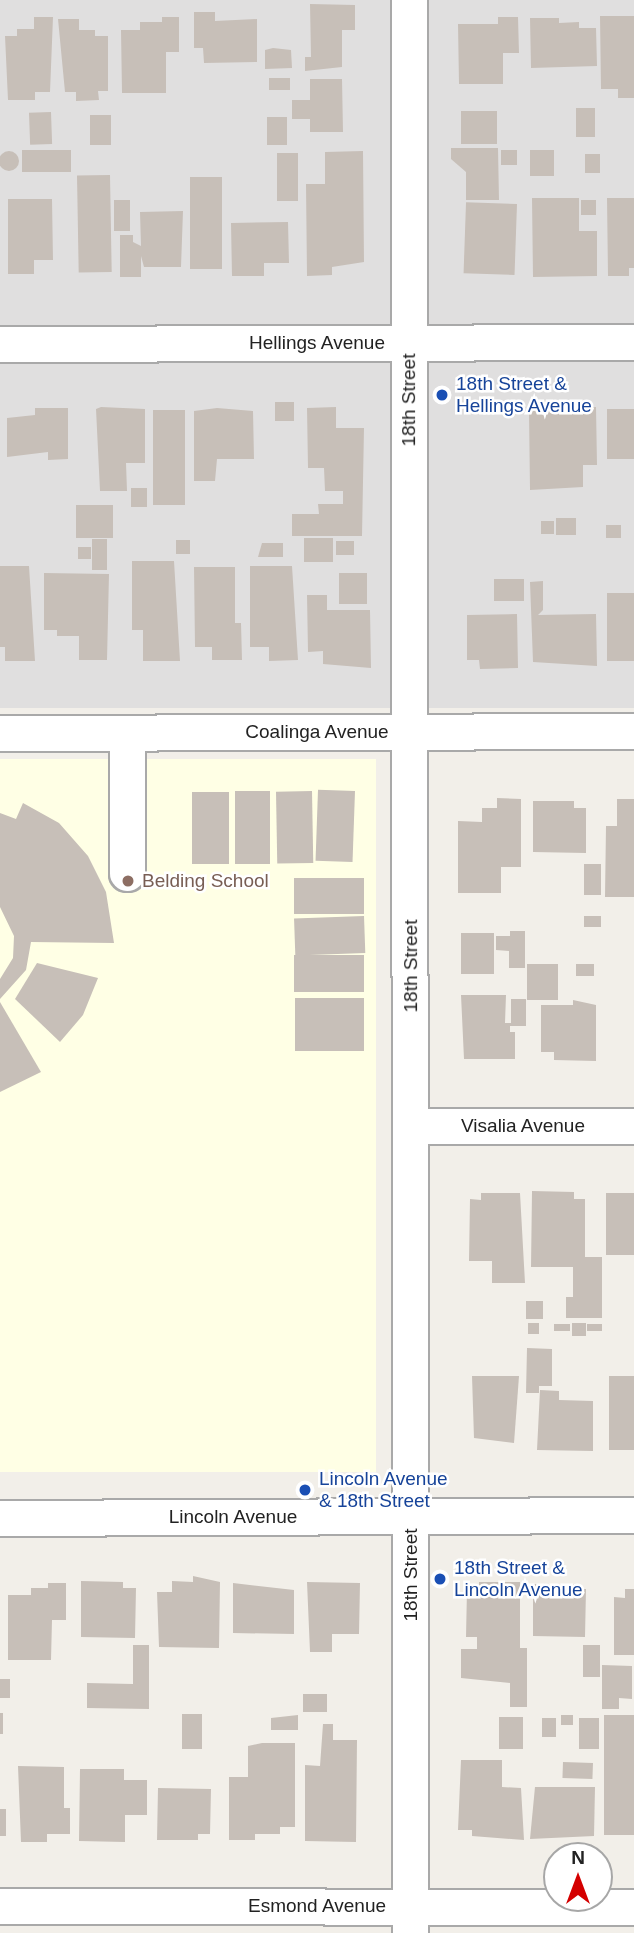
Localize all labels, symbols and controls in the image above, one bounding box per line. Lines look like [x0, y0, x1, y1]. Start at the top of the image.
street label: Hellings Avenue [249, 332, 385, 354]
street label: 18th Street [398, 354, 420, 446]
place label: 18th Street & Hellings Avenue [456, 373, 593, 417]
marker: 18th Street & Hellings Avenue [434, 387, 450, 403]
street label: Coalinga Avenue [245, 721, 389, 743]
place label: Belding School [142, 870, 269, 892]
marker: Belding School [120, 873, 136, 889]
street label: 18th Street [400, 920, 422, 1012]
street label: Visalia Avenue [460, 1115, 586, 1137]
place label: Lincoln Avenue & 18th Street [319, 1468, 449, 1512]
marker: Lincoln Avenue & 18th Street [297, 1482, 313, 1498]
street label: Lincoln Avenue [168, 1506, 298, 1528]
street label: 18th Street [400, 1529, 422, 1621]
place label: 18th Street & Lincoln Avenue [454, 1557, 584, 1601]
marker: 18th Street & Lincoln Avenue [432, 1571, 448, 1587]
north arrow [543, 1842, 613, 1912]
text: N [571, 1847, 585, 1868]
street label: Esmond Avenue [247, 1895, 387, 1917]

